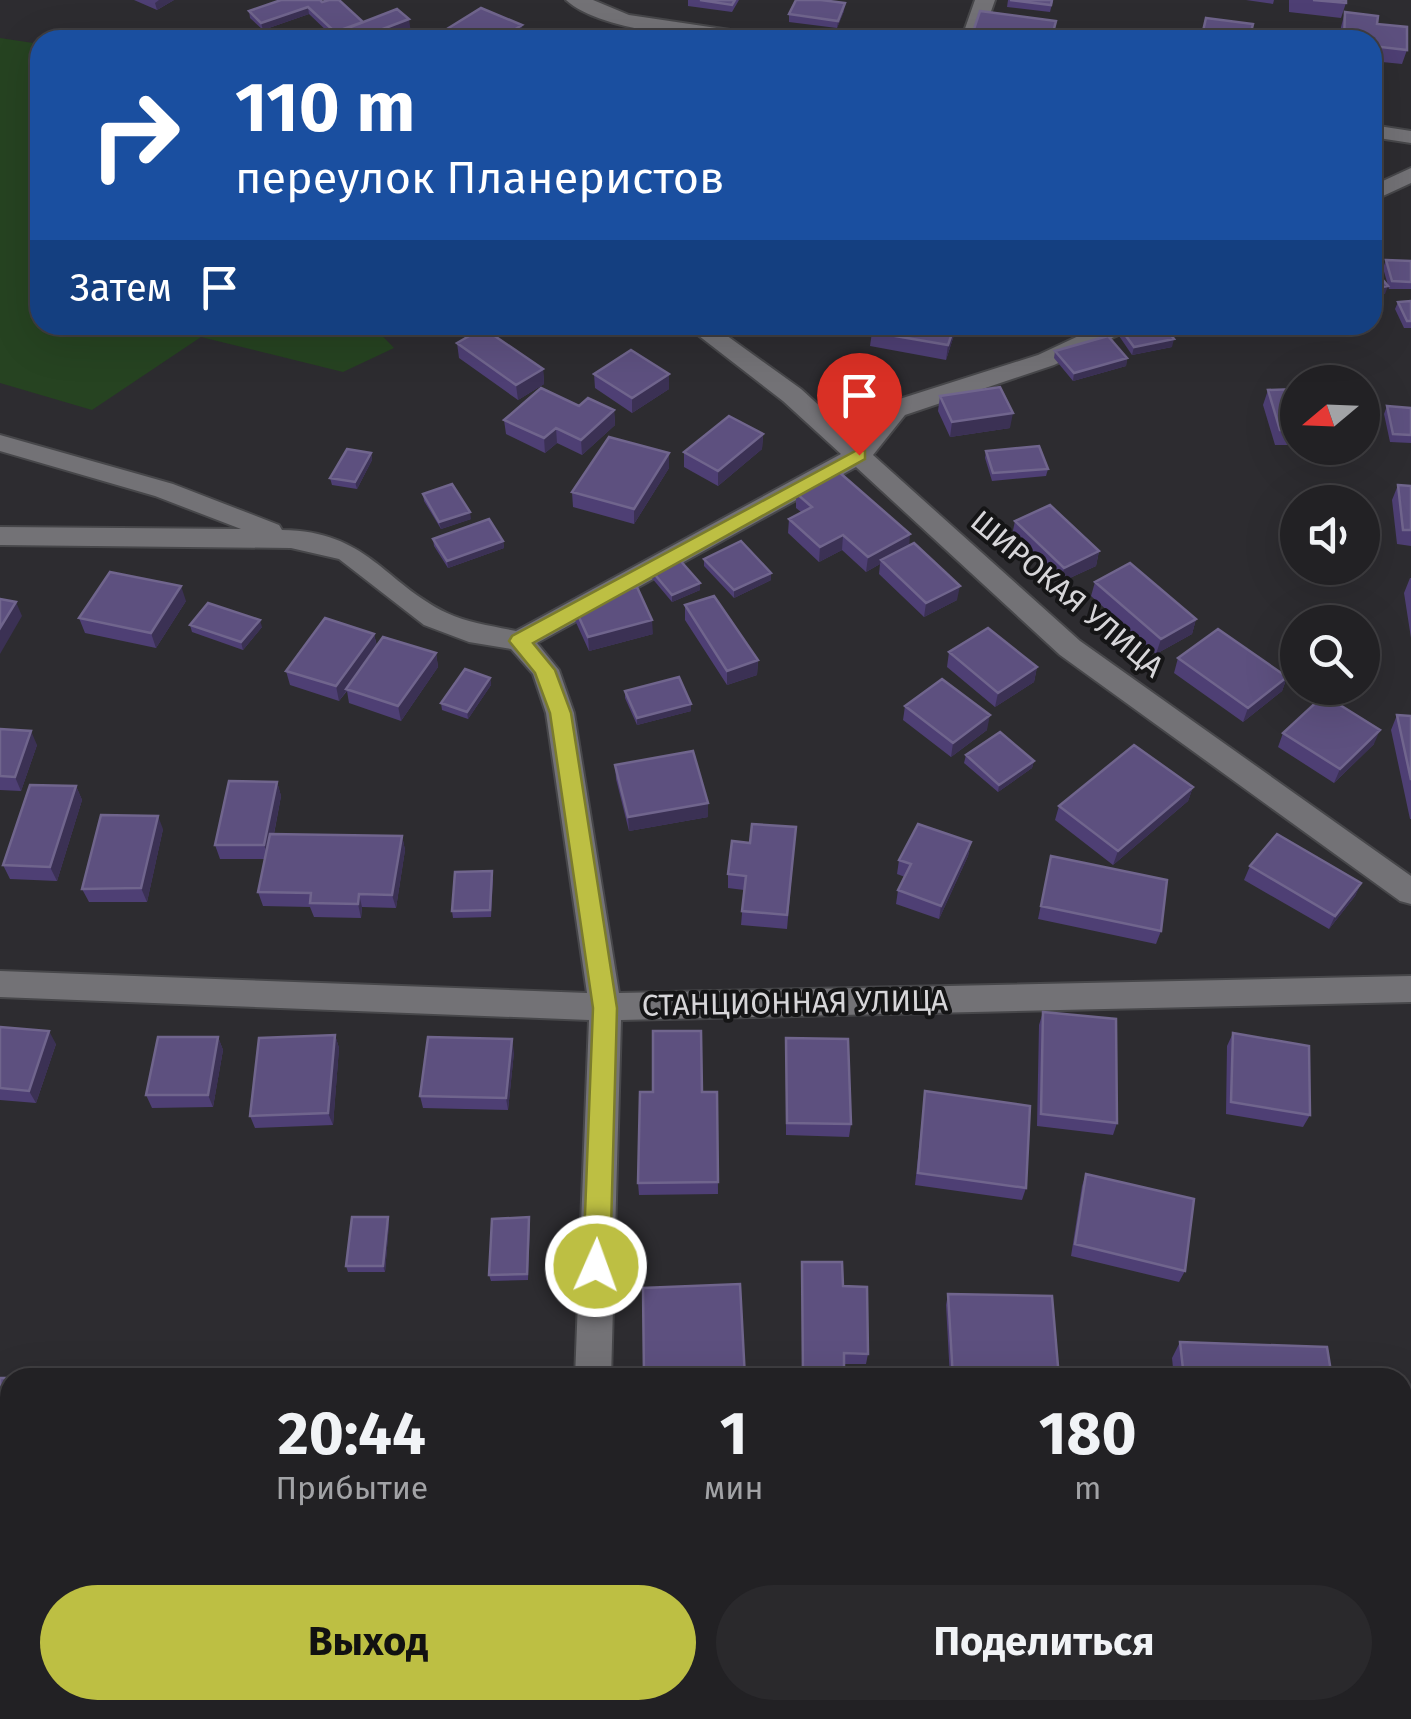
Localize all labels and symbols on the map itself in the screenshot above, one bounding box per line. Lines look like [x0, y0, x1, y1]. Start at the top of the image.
pin [817, 353, 902, 456]
north arrow [1280, 365, 1380, 465]
street label: ШИРОКАЯ УЛИЦА [963, 503, 1171, 686]
street label: СТАНЦИОННАЯ УЛИЦА [642, 982, 949, 1024]
position arrow [544, 1214, 648, 1318]

